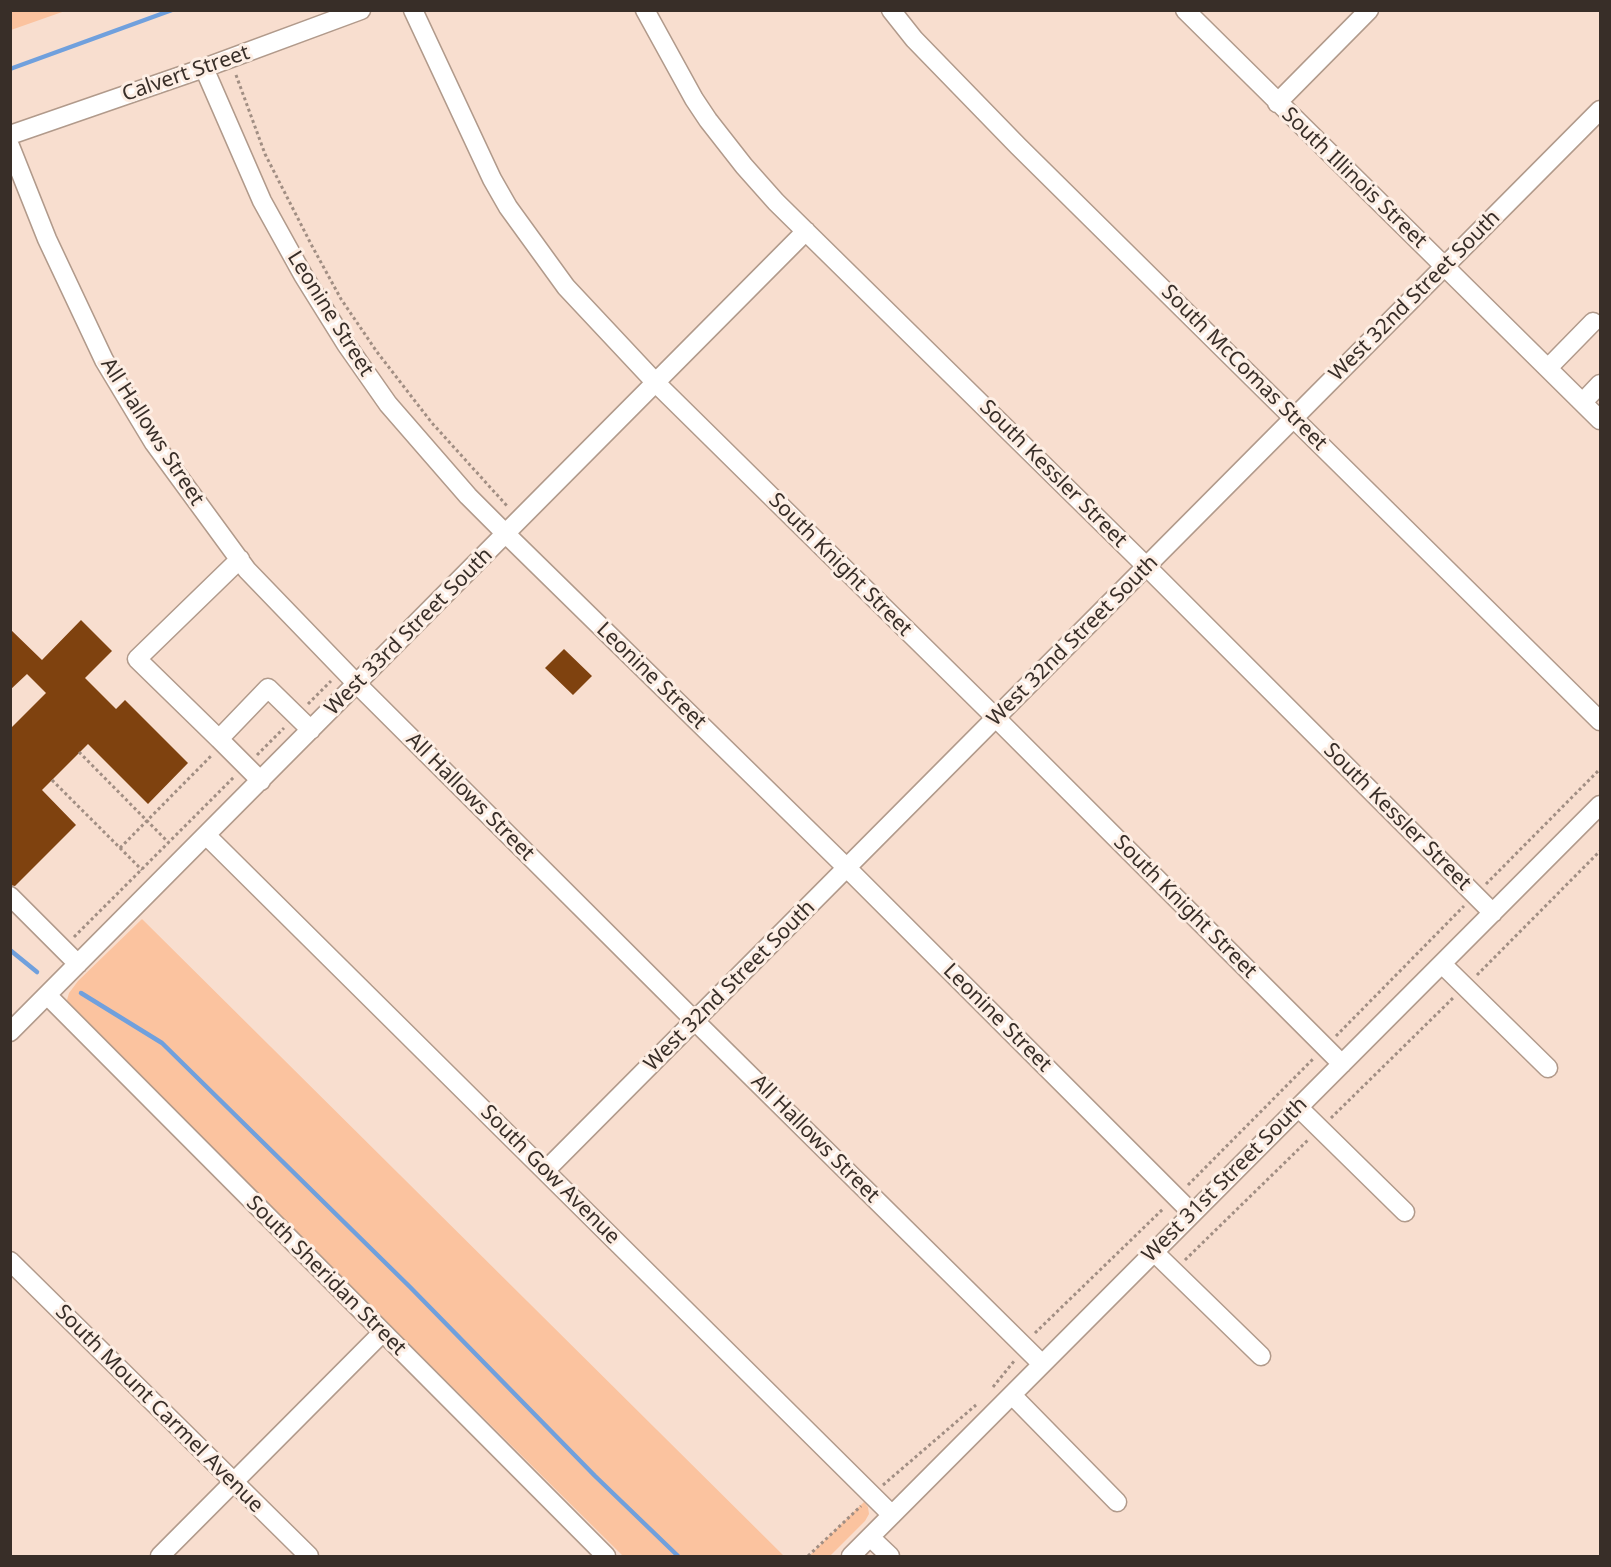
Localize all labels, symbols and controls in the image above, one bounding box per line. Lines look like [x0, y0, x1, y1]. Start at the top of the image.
street label: Calvert Street [119, 40, 253, 108]
street label: South Illinois Street [1276, 102, 1432, 254]
street label: West 32nd Street South [1324, 205, 1506, 387]
street label: Leonine Street [281, 247, 379, 381]
street label: South McComas Street [1156, 280, 1332, 456]
street label: All Hallows Street [95, 354, 209, 510]
street label: South Kessler Street [974, 395, 1132, 553]
street label: South Knight Street [763, 488, 917, 642]
street label: West 33rd Street South [320, 543, 498, 721]
street label: West 32nd Street South [982, 550, 1164, 732]
street label: Leonine Street [591, 617, 711, 735]
street label: All Hallows Street [401, 728, 539, 866]
street label: South Kessler Street [1318, 738, 1476, 896]
street label: South Knight Street [1108, 830, 1262, 984]
street label: West 32nd Street South [639, 895, 821, 1077]
street label: Leonine Street [938, 959, 1056, 1077]
street label: All Hallows Street [746, 1070, 884, 1208]
street label: West 31st Street South [1137, 1092, 1313, 1268]
street label: South Gow Avenue [475, 1100, 625, 1250]
street label: South Sheridan Street [241, 1191, 411, 1361]
street label: South Mount Carmel Avenue [50, 1300, 268, 1518]

